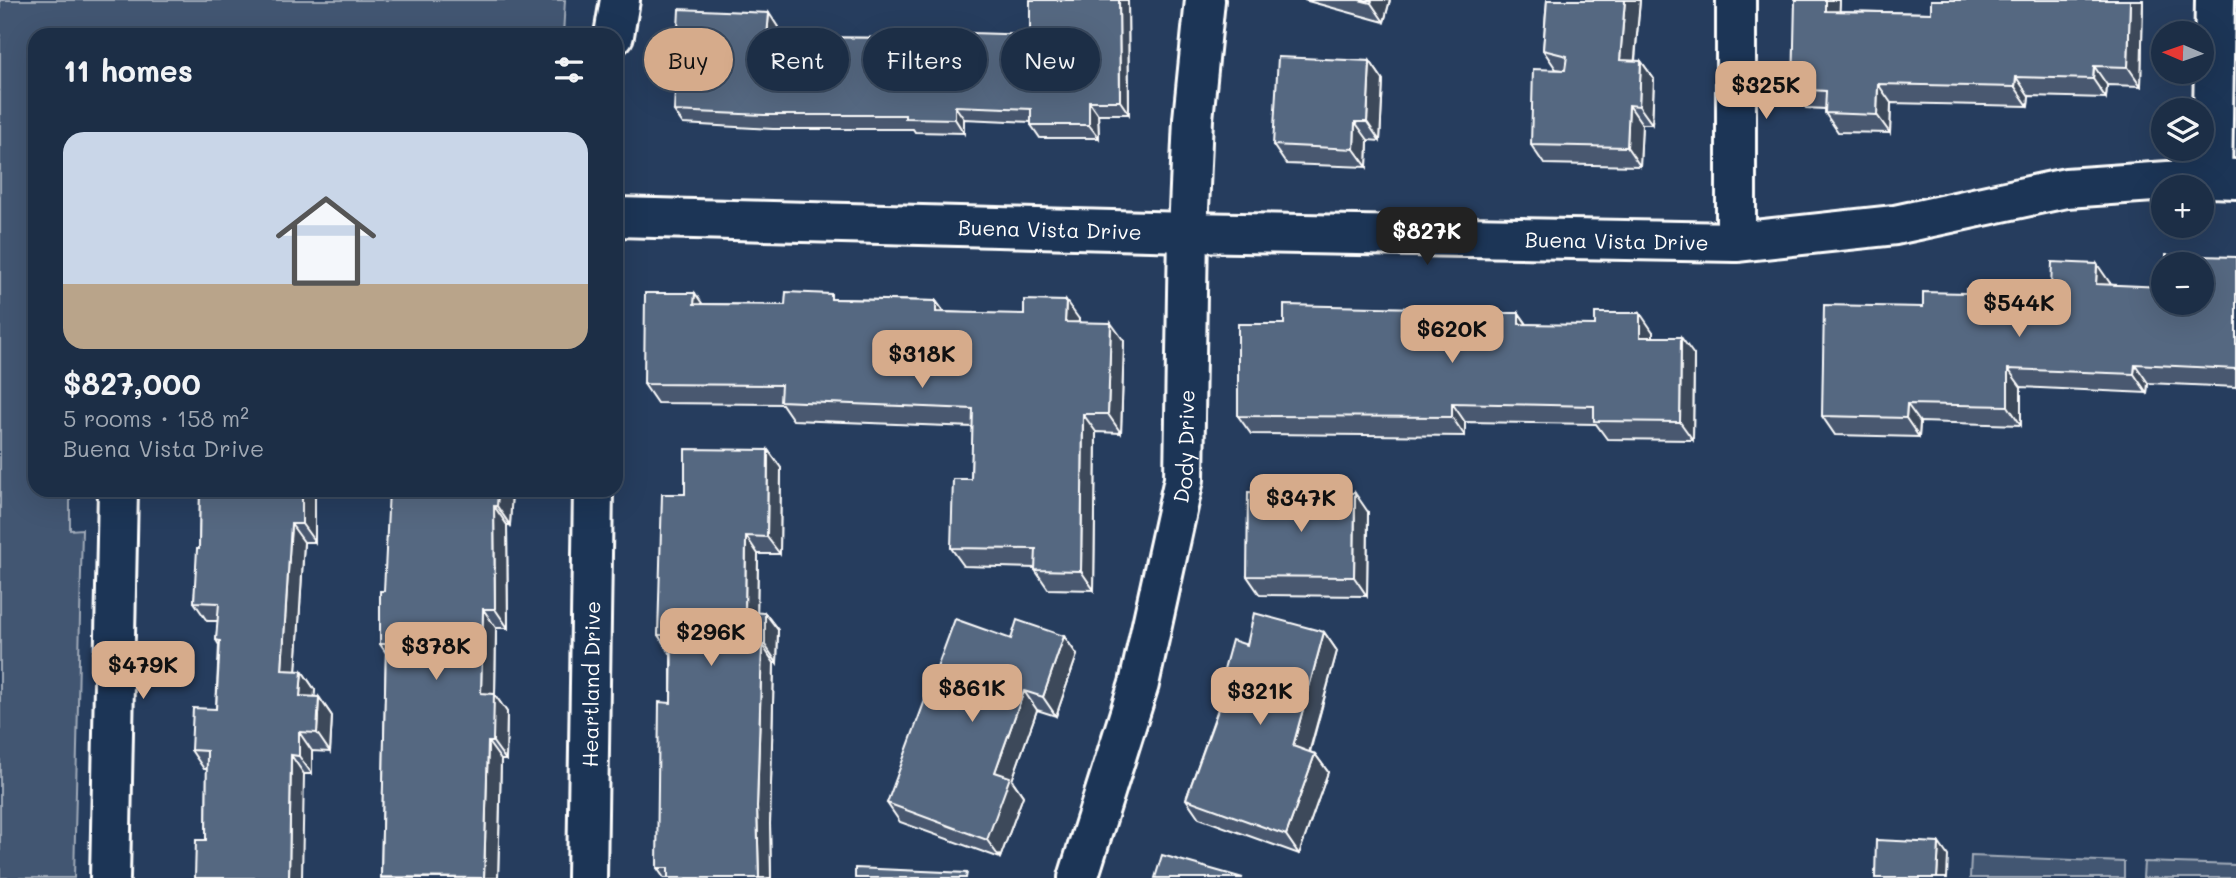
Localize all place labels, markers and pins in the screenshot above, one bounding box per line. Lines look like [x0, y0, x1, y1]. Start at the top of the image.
pin: $325K [1717, 61, 1815, 121]
pin: $827K [1378, 208, 1476, 267]
pin: $544K [1970, 280, 2068, 339]
pin: $620K [1403, 306, 1501, 365]
pin: $318K [873, 330, 971, 390]
pin: $347K [1252, 475, 1350, 534]
pin: $296K [662, 608, 760, 668]
pin: $378K [387, 622, 485, 682]
pin: $479K [94, 642, 192, 701]
pin: $861K [923, 664, 1021, 724]
pin: $321K [1211, 668, 1309, 727]

